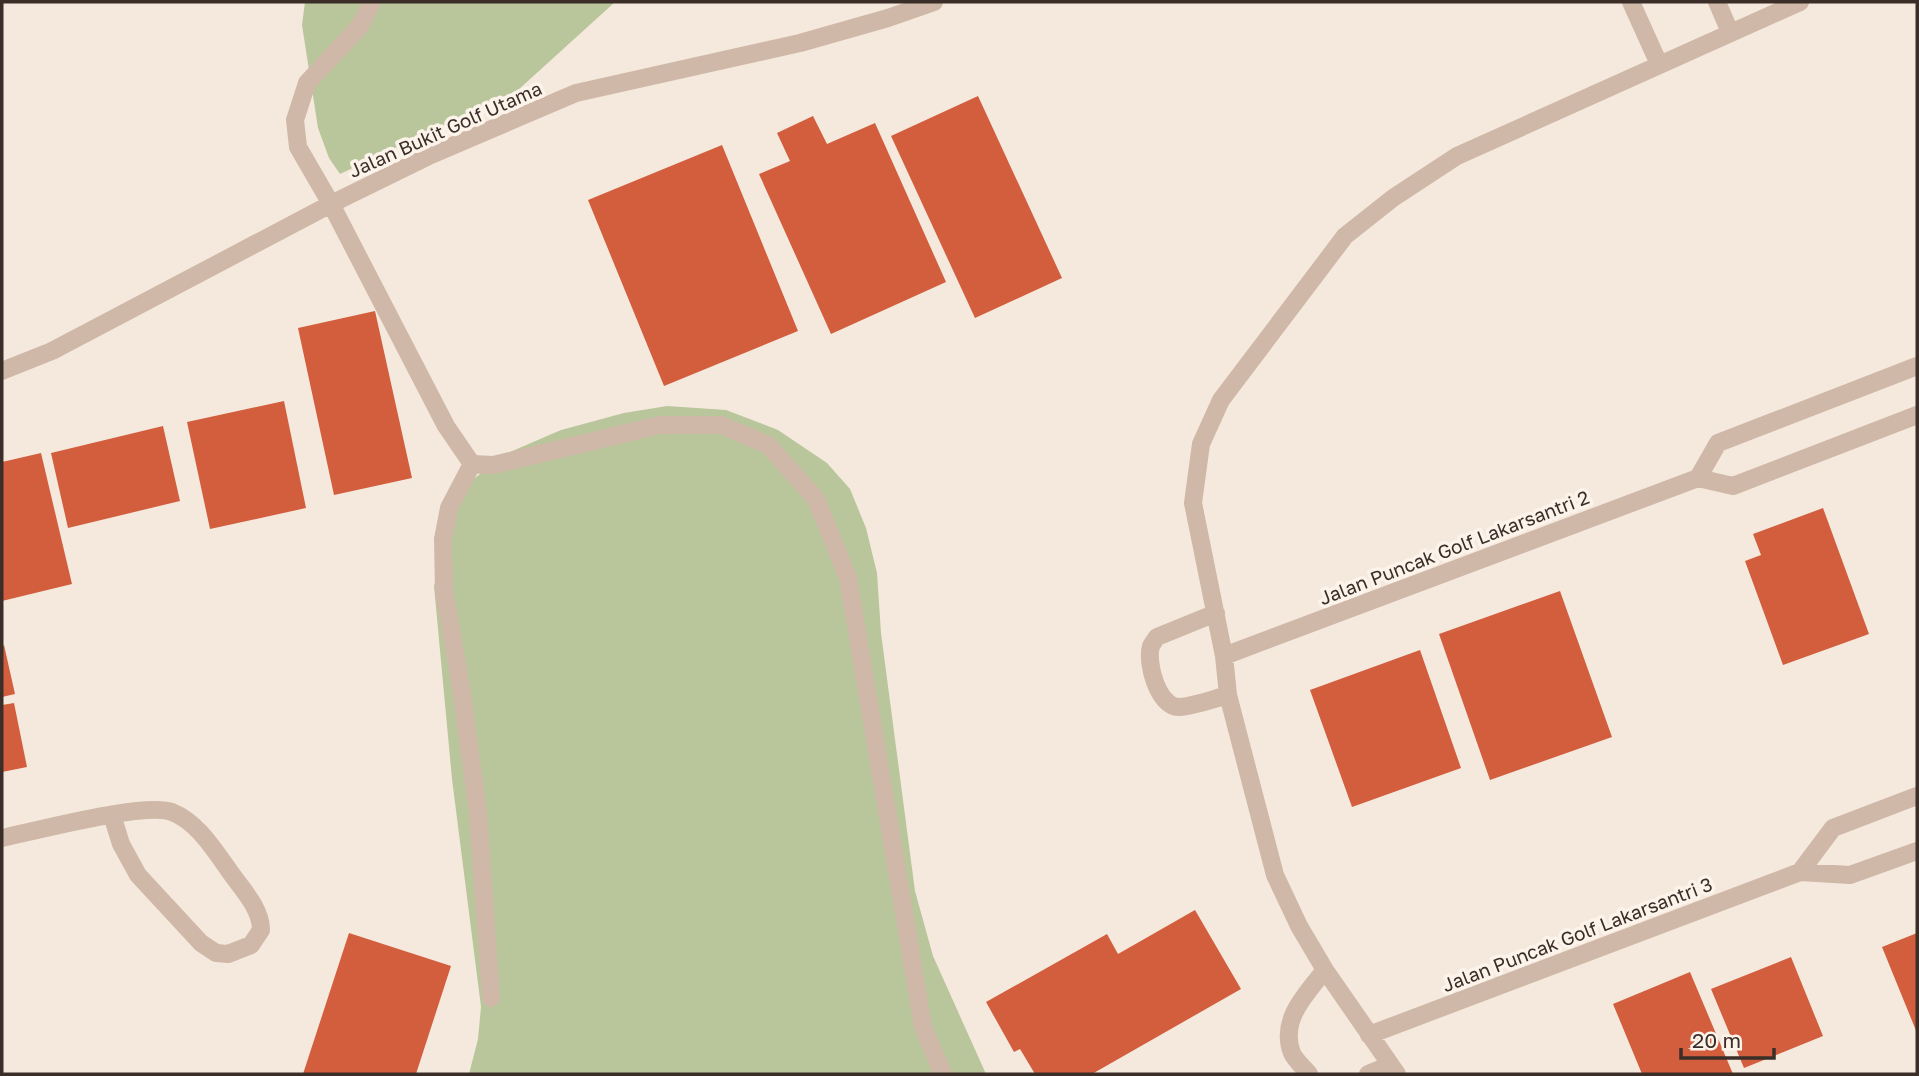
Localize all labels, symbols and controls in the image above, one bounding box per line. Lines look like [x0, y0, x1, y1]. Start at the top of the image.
street label: Jalan Bukit Golf Utama [345, 76, 545, 182]
street label: Jalan Puncak Golf Lakarsantri 2 [1316, 485, 1592, 609]
street label: Jalan Puncak Golf Lakarsantri 3 [1439, 872, 1715, 996]
scale bar [1681, 1016, 1774, 1060]
text: 20 m [1692, 1027, 1741, 1053]

